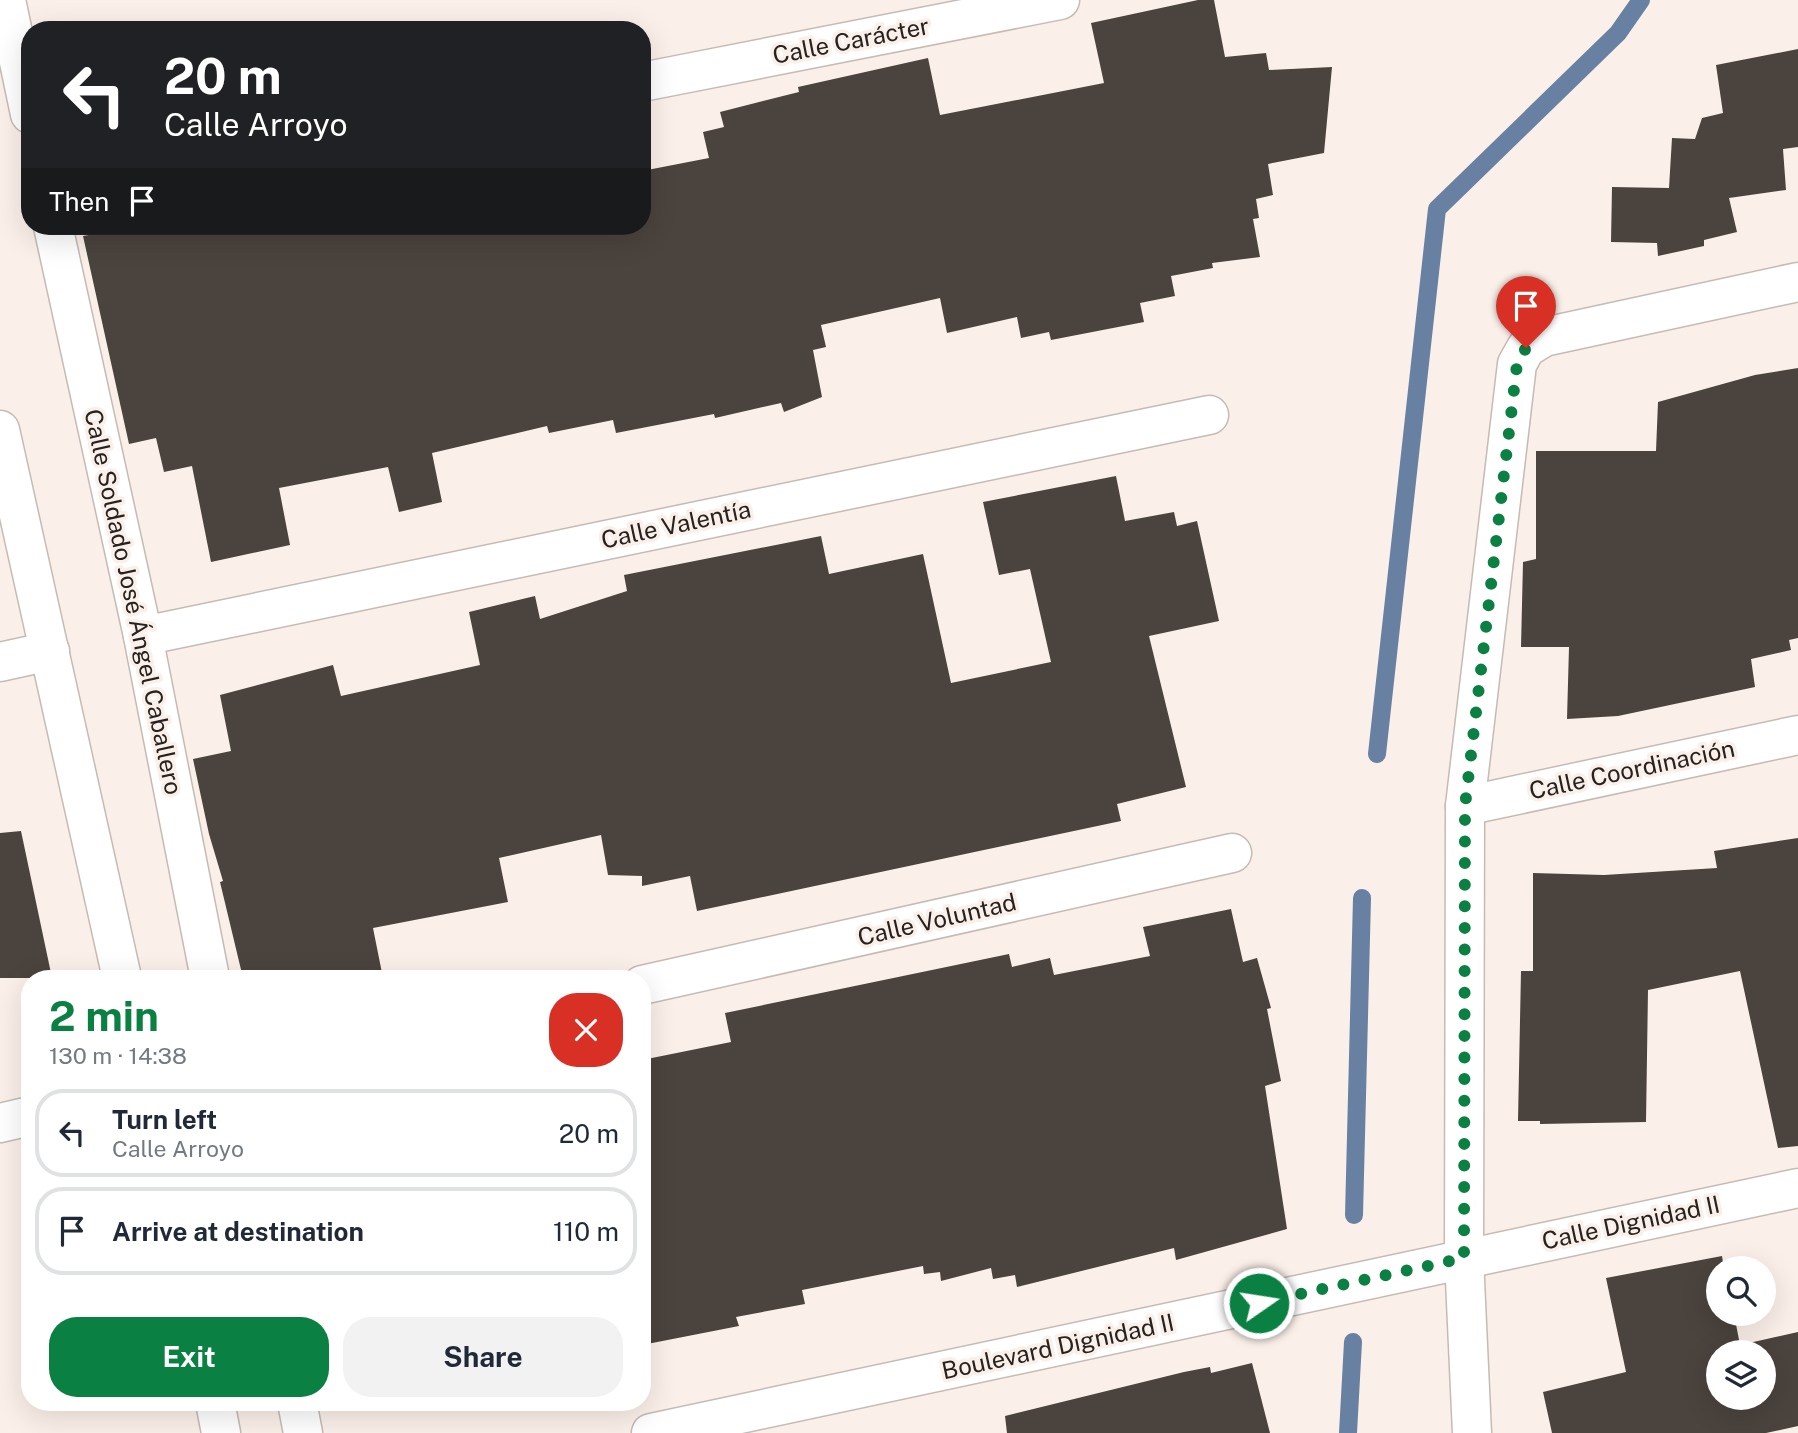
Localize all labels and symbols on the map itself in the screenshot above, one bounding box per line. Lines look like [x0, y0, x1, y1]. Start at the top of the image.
street label: Calle Carácter [770, 11, 931, 69]
pin [1496, 276, 1556, 348]
street label: Calle Soldado José Ángel Caballero [79, 407, 189, 797]
street label: Calle Valentía [598, 494, 753, 554]
street label: Calle Coordinación [1527, 734, 1737, 804]
street label: Calle Voluntad [855, 887, 1019, 951]
street label: Calle Dignidad II [1539, 1190, 1722, 1255]
position arrow [1222, 1266, 1296, 1340]
street label: Boulevard Dignidad II [939, 1308, 1177, 1384]

